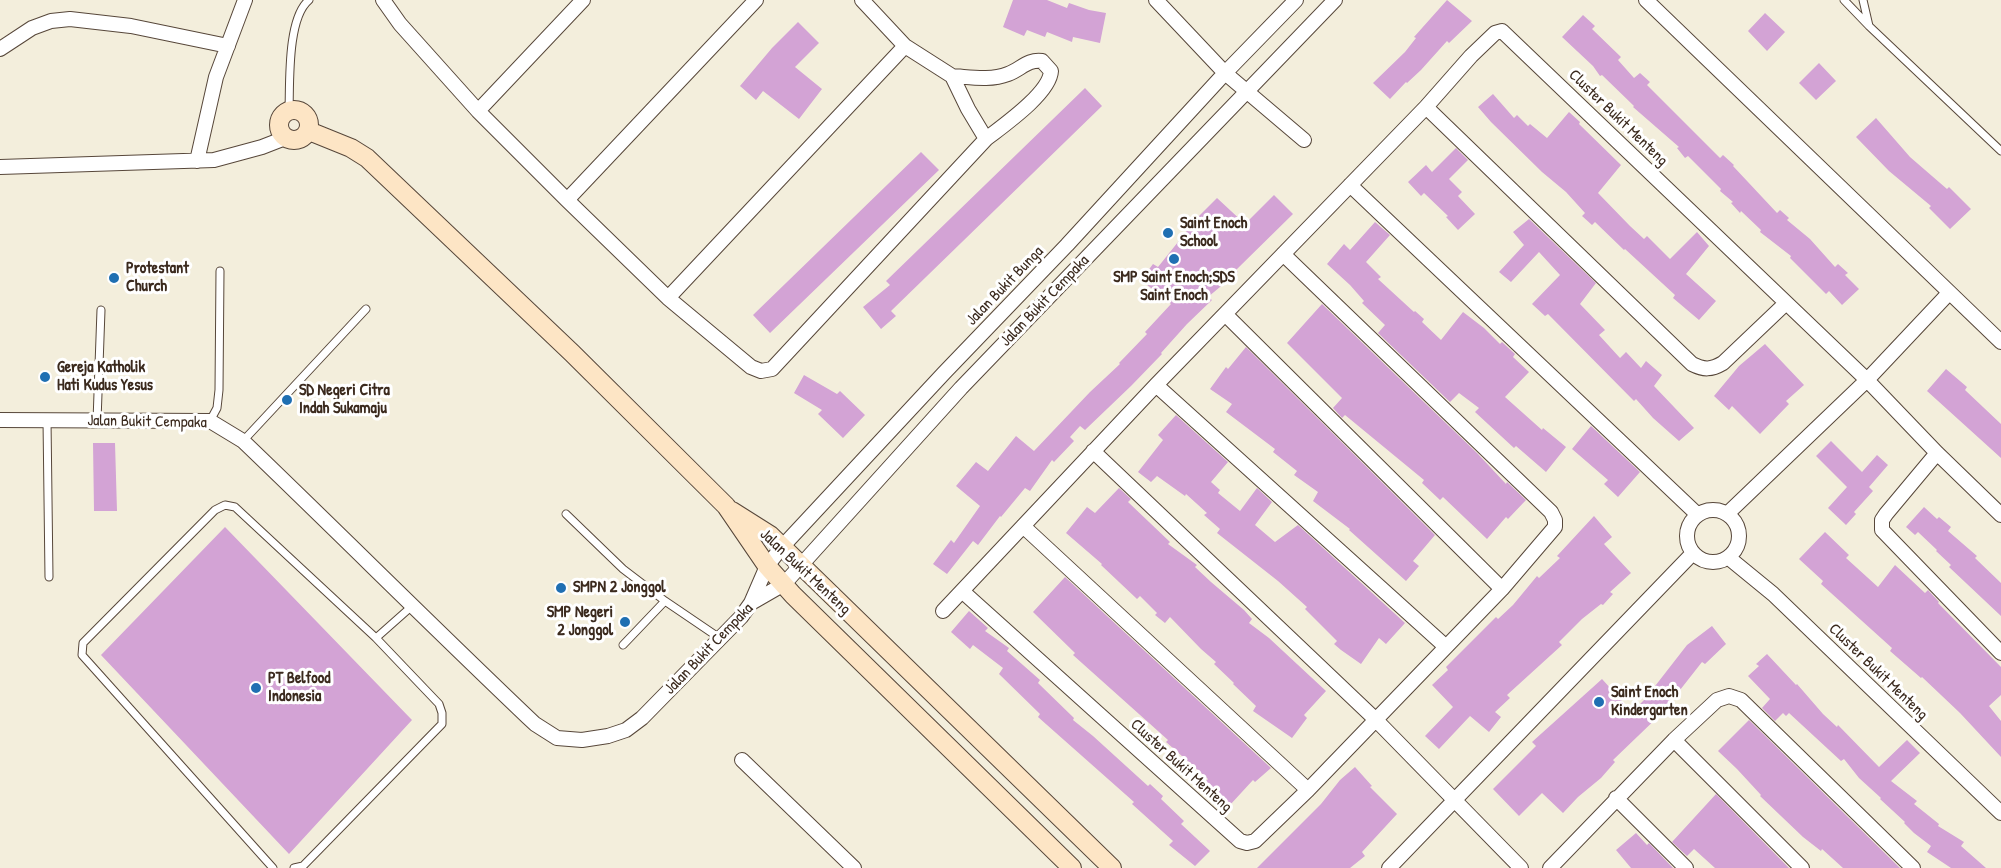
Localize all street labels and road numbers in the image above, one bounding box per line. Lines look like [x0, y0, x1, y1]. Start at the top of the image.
street label: Cluster Bukit Menteng [1564, 66, 1672, 170]
street label: Jalan Bukit Bunga [962, 242, 1048, 330]
street label: Jalan Bukit Cempaka [997, 251, 1093, 351]
street label: Jalan Bukit Cempaka [87, 411, 207, 433]
street label: Jalan Bukit Menteng [756, 525, 854, 619]
street label: Jalan Bukit Cempaka [661, 599, 757, 699]
street label: Cluster Bukit Menteng [1824, 620, 1932, 724]
street label: Cluster Bukit Menteng [1126, 715, 1236, 817]

